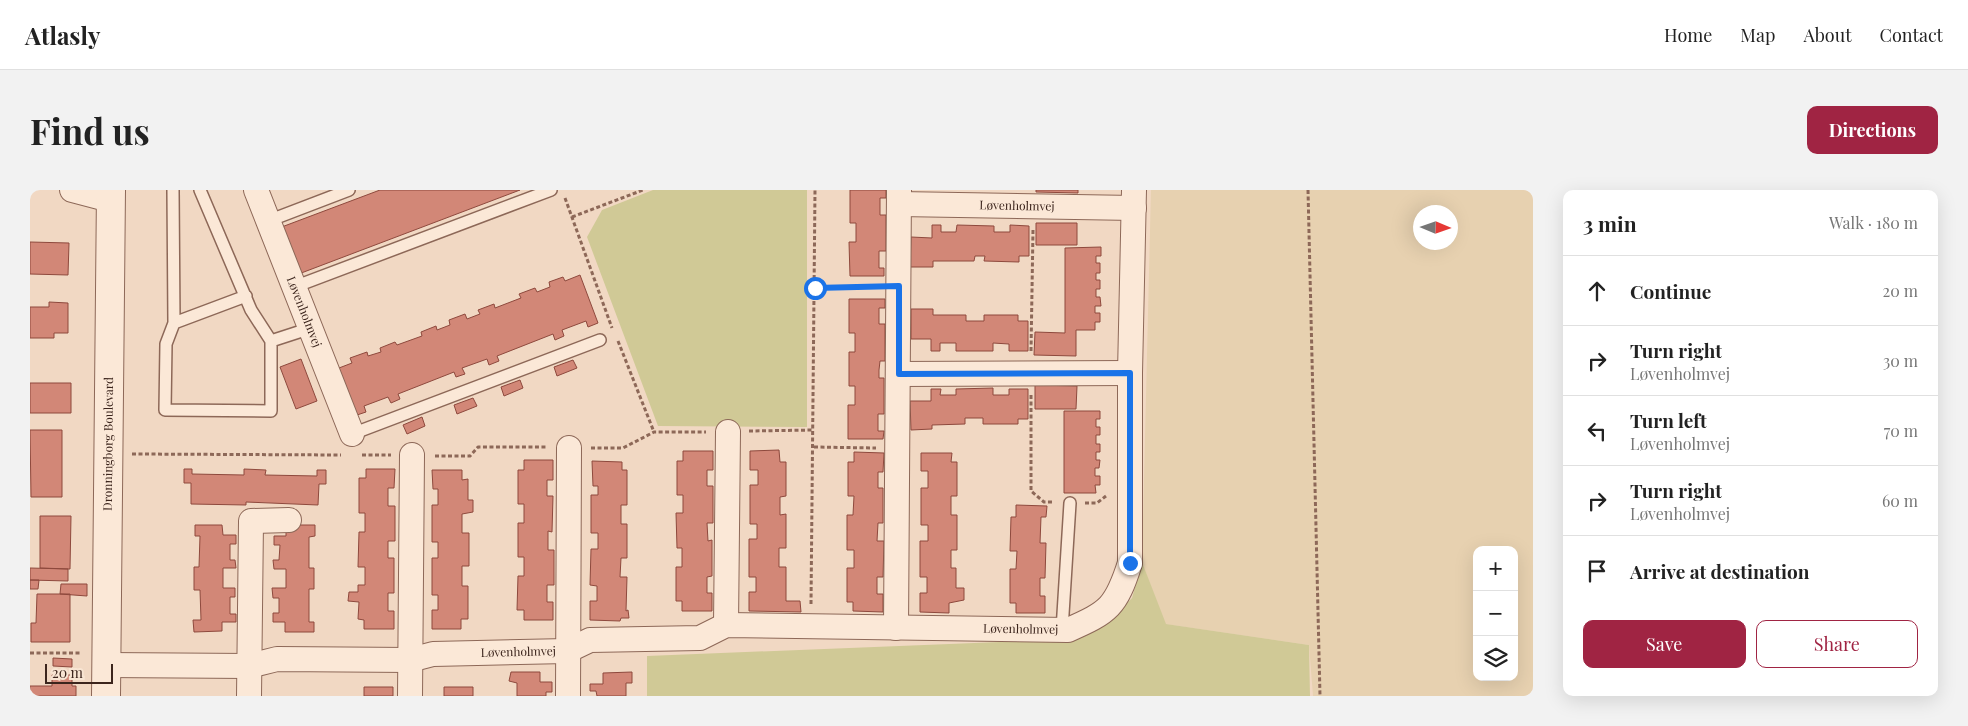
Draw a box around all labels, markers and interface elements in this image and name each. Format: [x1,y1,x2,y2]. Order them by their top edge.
text: Atlasly [25,19,100,51]
text: Home [1664,23,1712,47]
text: Map [1740,23,1775,47]
text: About [1803,23,1852,47]
text: Contact [1880,23,1943,47]
button: Directions [1807,106,1938,154]
text: Find us [30,107,150,154]
street label: Løvenholmvej [979,196,1055,214]
north arrow [1413,205,1458,250]
text: 3 min [1583,209,1637,237]
text: Walk · 180 m [1829,212,1918,233]
street label: Løvenholmvej [284,274,326,349]
route start [804,277,827,300]
icon: ahead [1583,277,1611,305]
text: Continue [1630,278,1711,304]
text: 20 m [1883,280,1918,301]
text: Turn right [1630,337,1722,363]
icon: right [1583,347,1611,375]
text: 30 m [1883,350,1918,371]
text: Løvenholmvej [1630,363,1730,384]
street label: Dronningborg Boulevard [99,377,116,511]
text: Turn left [1630,407,1707,433]
icon: left [1583,417,1611,445]
text: 70 m [1884,420,1918,441]
text: Løvenholmvej [1630,433,1730,454]
text: Turn right [1630,477,1722,503]
icon: right [1583,487,1611,515]
text: 60 m [1882,490,1918,511]
text: Løvenholmvej [1630,503,1730,524]
map controls [1473,546,1518,681]
button: + [1473,546,1518,591]
route end [1119,552,1142,575]
icon: arrive [1583,557,1611,585]
text: Arrive at destination [1630,558,1810,584]
button: − [1473,591,1518,636]
street label: Løvenholmvej [983,620,1058,637]
button: Save [1583,620,1746,668]
button: Share [1756,620,1918,668]
button: layers [1473,636,1518,681]
street label: Løvenholmvej [481,642,556,660]
scale bar [45,661,112,684]
text: 20 m [52,663,83,682]

